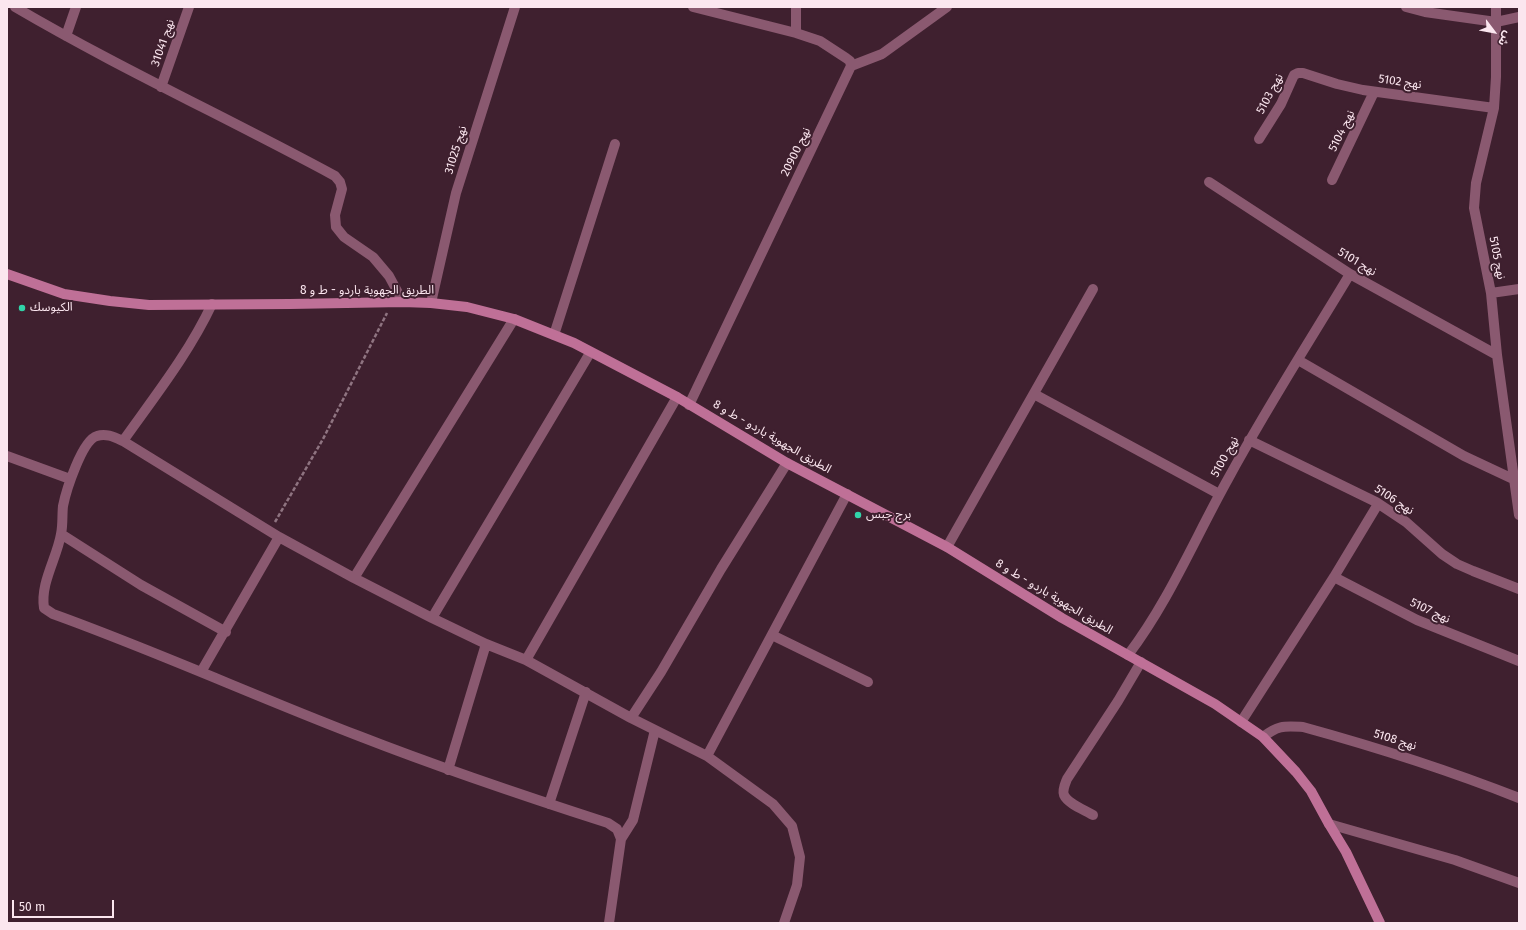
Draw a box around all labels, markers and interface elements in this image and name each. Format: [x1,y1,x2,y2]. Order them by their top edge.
north arrow [1474,12,1514,52]
street label: نهج 31041 [148,18,178,68]
text: ش [1495,29,1514,48]
street label: نهج 5103 [1253,71,1287,117]
street label: نهج 5102 [1378,72,1422,92]
street label: نهج 5104 [1326,108,1358,154]
street label: نهج 31025 [442,124,470,176]
street label: نهج 20900 [778,125,814,179]
street label: نهج 5105 [1486,235,1508,281]
street label: نهج 5101 [1335,245,1379,279]
street label: الطريق الجهوية باردو - ط و 8 [300,284,434,298]
place label: الكيوسك [30,301,73,315]
marker: الكيوسك [17,303,27,313]
street label: الطريق الجهوية باردو - ط و 8 [710,397,834,477]
street label: نهج 5100 [1208,434,1242,480]
street label: نهج 5106 [1372,482,1416,518]
place label: برج جبس [866,508,911,522]
marker: برج جبس [853,510,863,520]
street label: الطريق الجهوية باردو - ط و 8 [993,556,1115,638]
street label: نهج 5107 [1408,595,1452,627]
street label: نهج 5108 [1372,727,1418,753]
scale bar [14,892,116,918]
text: 50 m [19,900,45,914]

